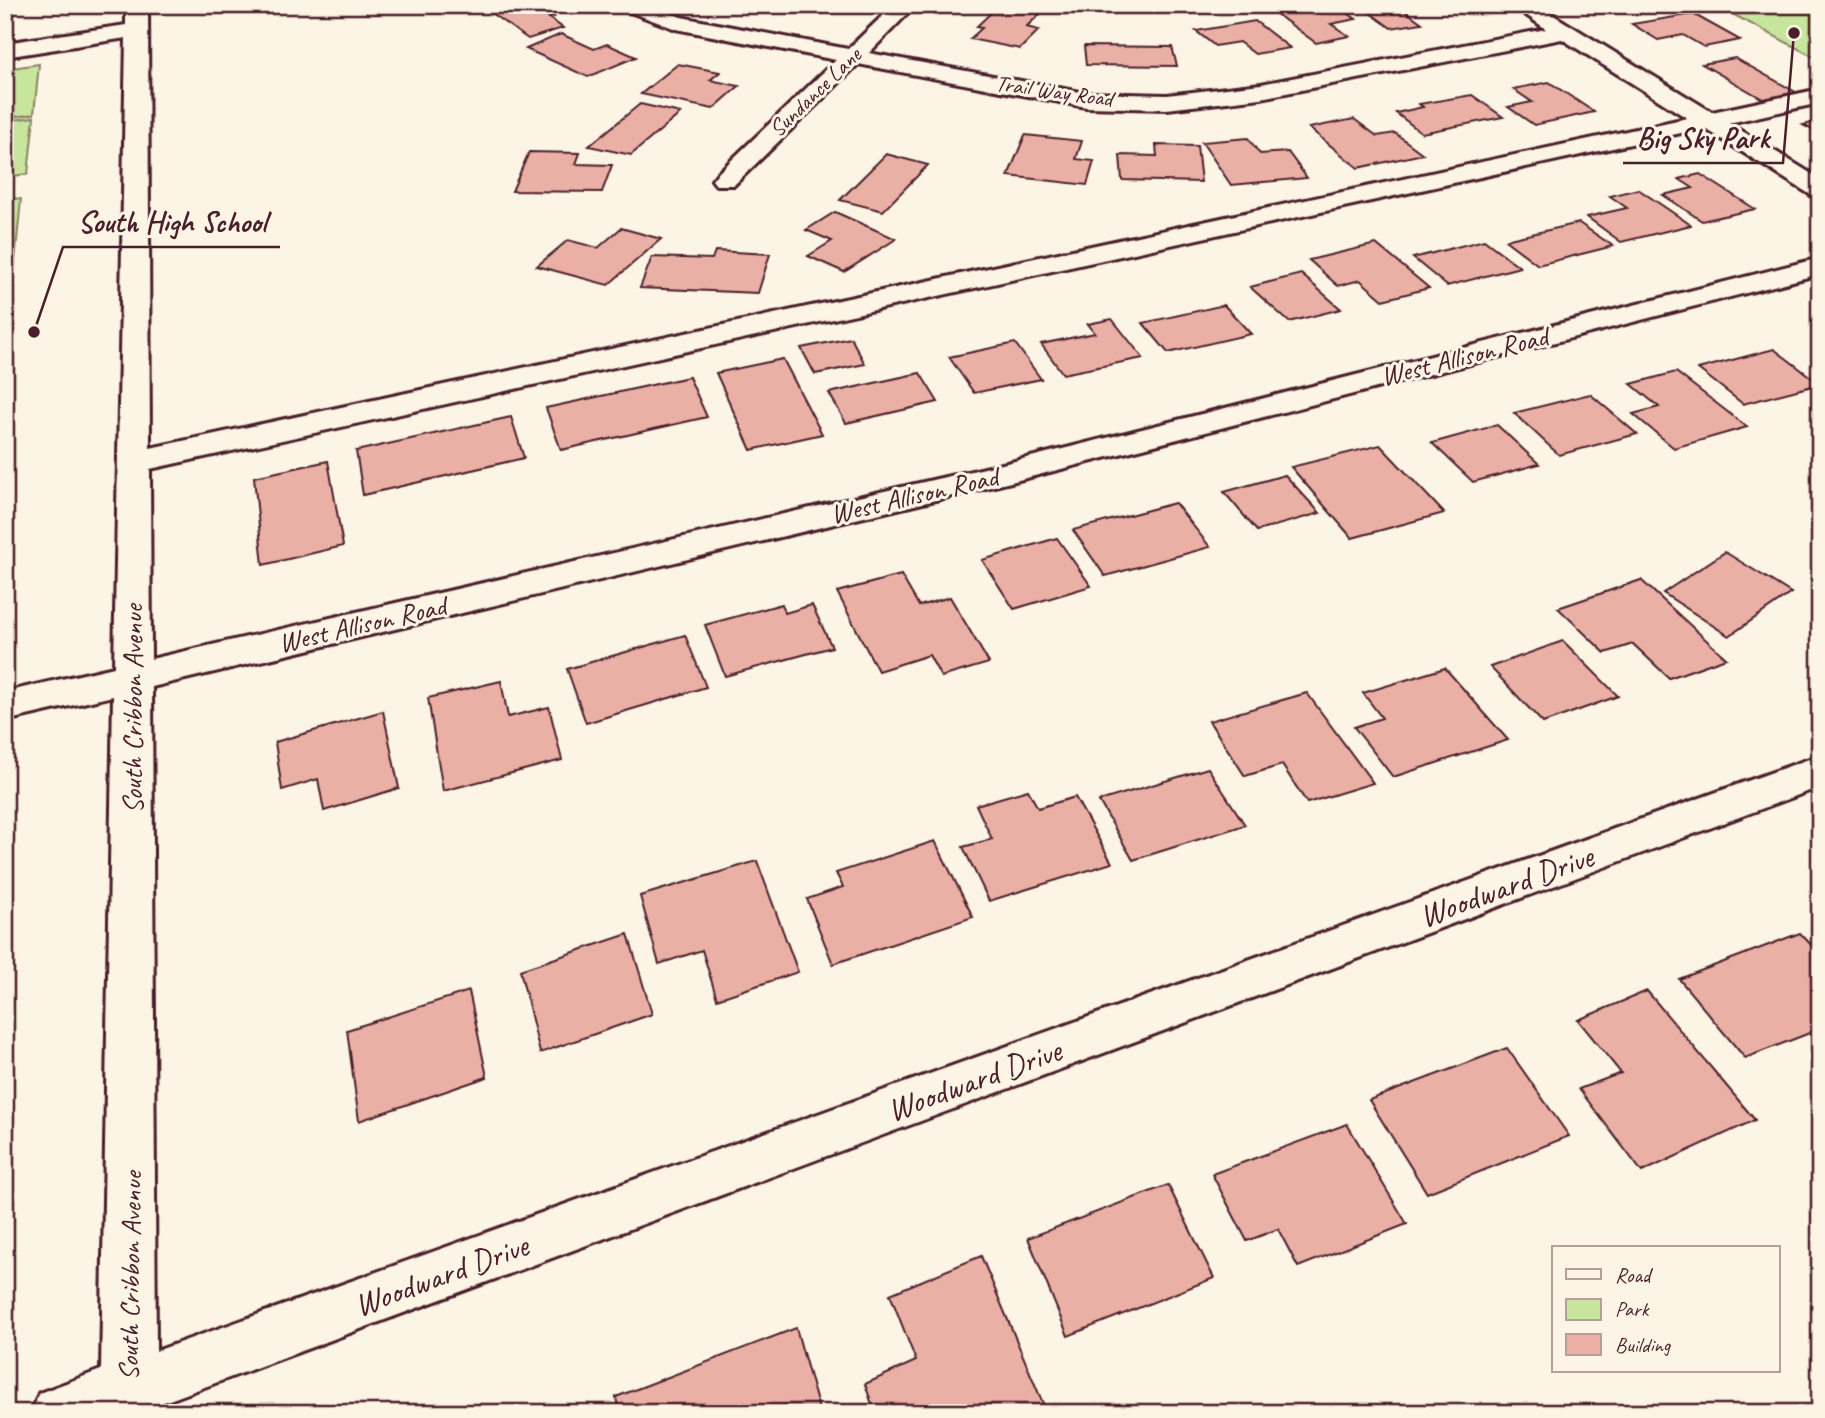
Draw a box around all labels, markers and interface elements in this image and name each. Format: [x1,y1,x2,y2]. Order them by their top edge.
street label: Sundance Lane [763,40,868,143]
street label: Trail Way Road [994,68,1118,114]
callout: Big Sky Park [1623,112,1783,163]
text: Big Sky Park [1637,119,1772,157]
callout: South High School [63,196,280,247]
text: South High School [78,203,272,241]
street label: West Allison Road [1377,317,1555,394]
street label: West Allison Road [827,458,1005,531]
street label: West Allison Road [275,587,453,660]
street label: South Cribbon Avenue [115,603,150,814]
street label: Woodward Drive [1413,834,1601,937]
street label: Woodward Drive [881,1028,1069,1131]
street label: South Cribbon Avenue [111,1169,149,1381]
street label: Woodward Drive [348,1223,536,1326]
legend [1552,1246,1780,1372]
text: Road [1615,1262,1654,1288]
text: Park [1615,1296,1650,1322]
text: Building [1615,1332,1672,1358]

